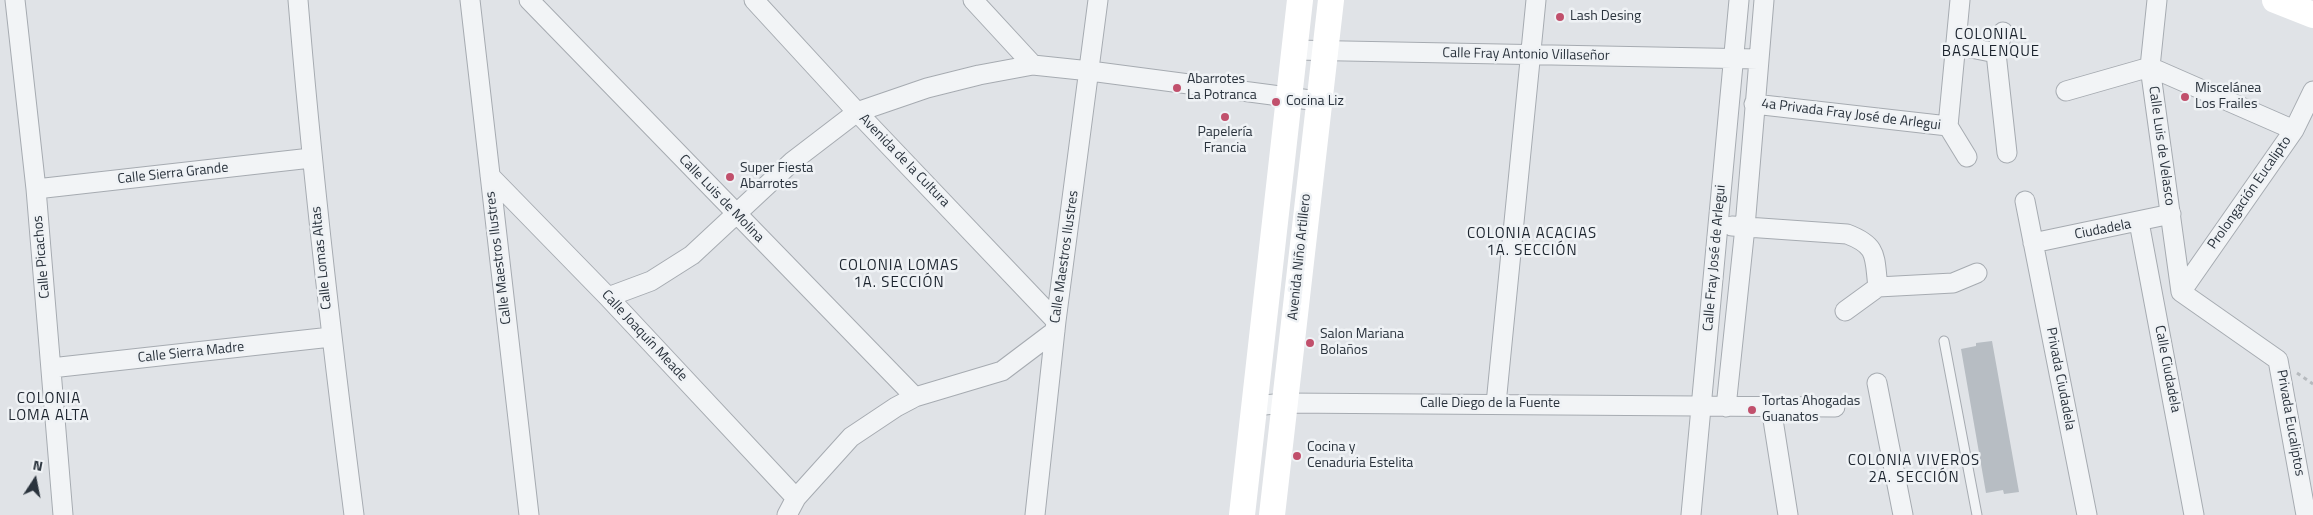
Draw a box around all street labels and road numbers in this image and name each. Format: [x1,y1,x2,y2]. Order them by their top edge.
street label: Calle Fray Antonio Villaseñor [1442,45,1610,65]
street label: Calle Luis de Velasco [2144,85,2178,207]
street label: 4a Privada Fray José de Arlegui [1760,96,1942,134]
street label: Avenida de la Cultura [855,111,953,211]
street label: Prolongación Eucalipto [2205,133,2295,253]
street label: Calle Luis de Molina [675,152,767,246]
street label: Calle Sierra Grande [117,160,229,188]
street label: Calle Fray José de Arlegui [1700,184,1730,332]
street label: Calle Maestros Ilustres [1047,189,1083,325]
street label: Calle Maestros Ilustres [482,190,516,326]
street label: Avenida Niño Artillero [1285,193,1315,321]
street label: Calle Lomas Altas [308,206,336,310]
street label: Calle Picachos [30,215,54,299]
street label: Ciudadela [2073,216,2133,244]
street label: Calle Joaquín Meade [598,287,690,385]
street label: Calle Ciudadela [2150,324,2184,414]
street label: Privada Ciudadela [2042,326,2078,432]
street label: Calle Sierra Madre [137,339,245,367]
street label: Privada Eucaliptos [2272,368,2308,478]
street label: Calle Diego de la Fuente [1420,396,1560,412]

